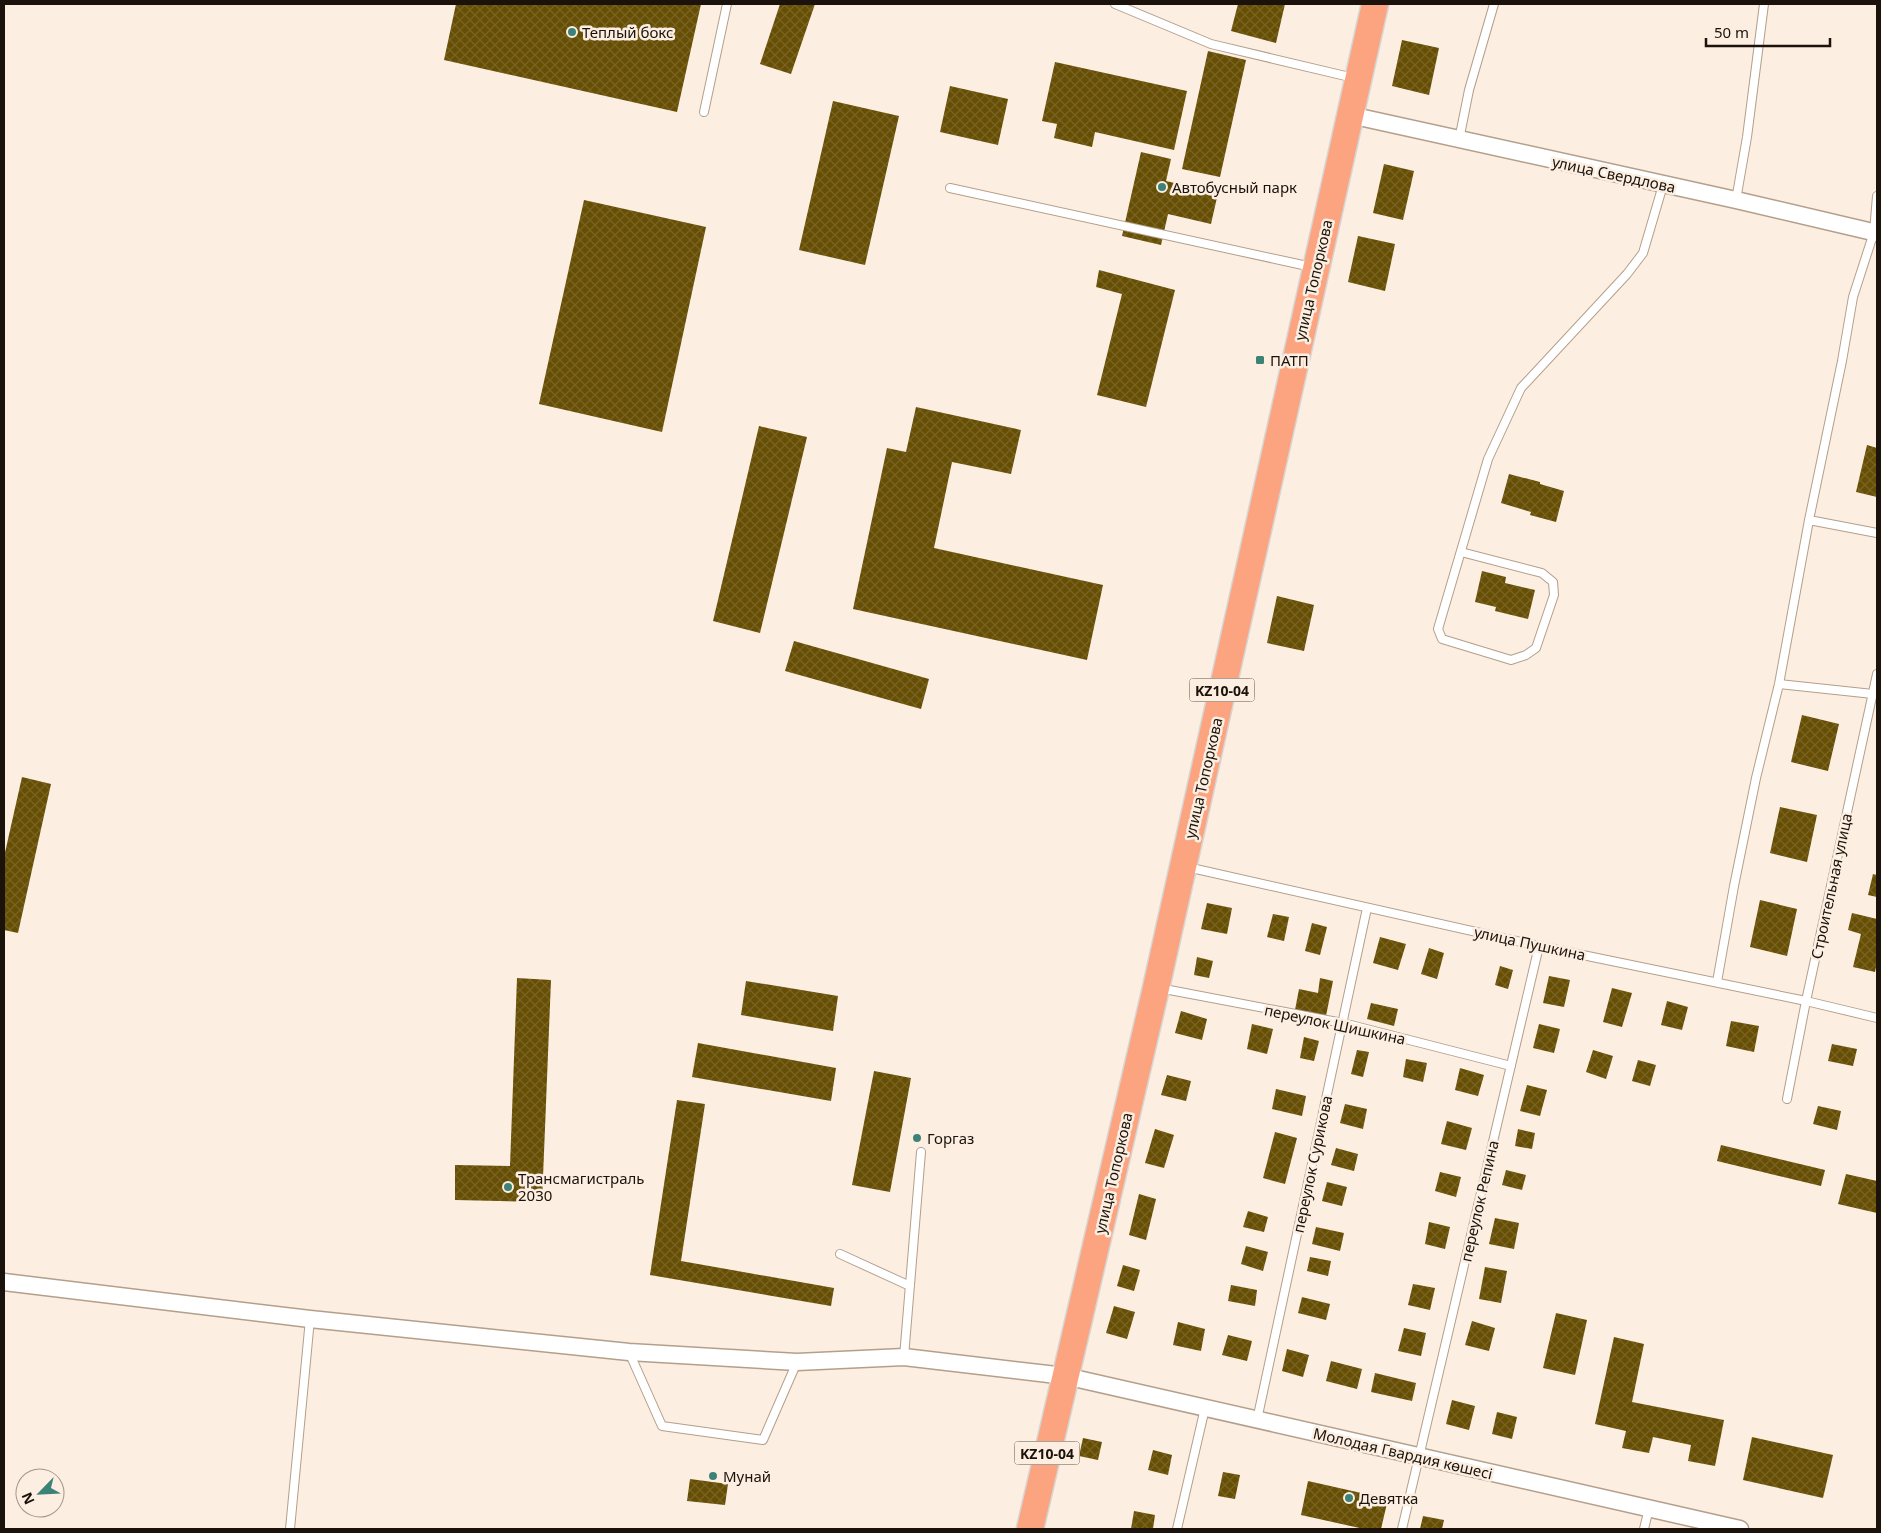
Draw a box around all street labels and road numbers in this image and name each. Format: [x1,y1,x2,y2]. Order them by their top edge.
street label: улица Свердлова [1550,151,1678,197]
street label: улица Топоркова [1289,218,1337,342]
road number: KZ10-04 [1190,678,1254,702]
street label: улица Топоркова [1179,716,1227,840]
street label: Строительная улица [1806,811,1856,961]
street label: улица Пушкина [1473,921,1587,965]
street label: переулок Шишкина [1263,999,1407,1049]
street label: переулок Сурикова [1288,1094,1336,1234]
street label: улица Топоркова [1089,1111,1137,1235]
street label: переулок Репина [1455,1138,1503,1264]
street label: Молодая Гвардия көшесі [1311,1423,1495,1483]
road number: KZ10-04 [1014,1442,1080,1465]

